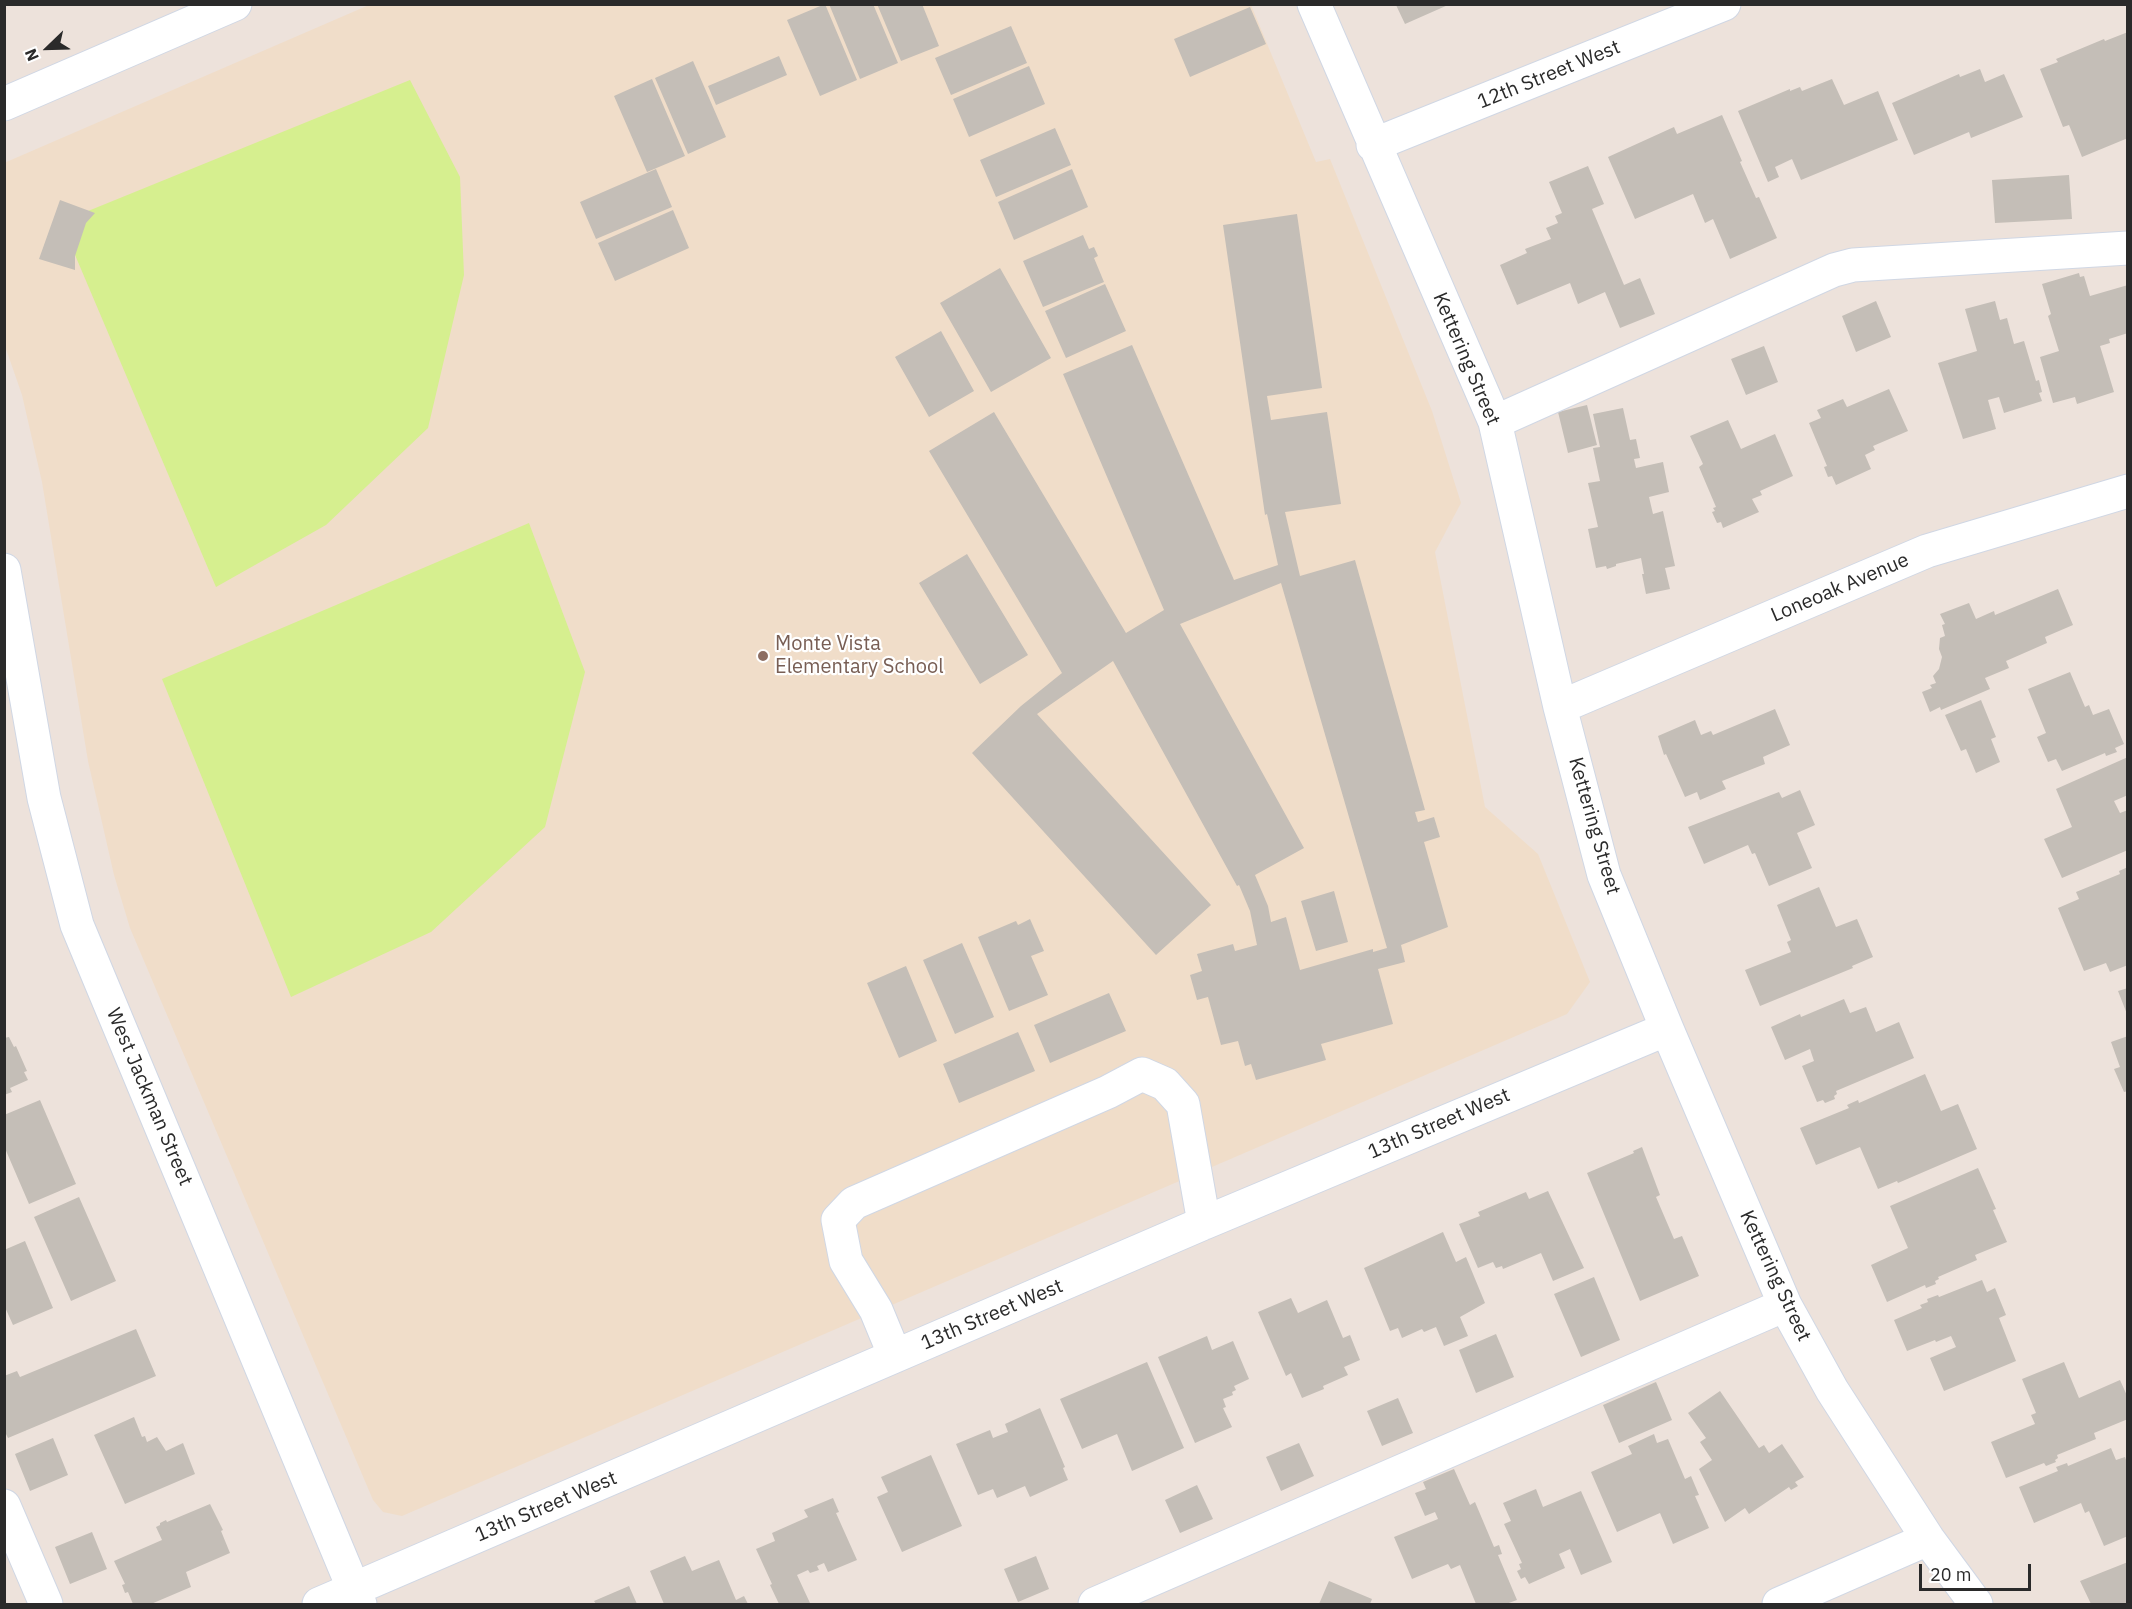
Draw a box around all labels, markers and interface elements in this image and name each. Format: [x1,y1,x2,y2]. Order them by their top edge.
north arrow [18,18,78,78]
street label: 12th Street West [1474,35,1624,115]
text: N [20,46,43,64]
street label: Kettering Street [1427,289,1505,429]
street label: Loneoak Avenue [1768,548,1912,628]
place label: Monte Vista Elementary School [775,632,944,679]
marker: Monte Vista Elementary School [756,649,770,663]
street label: Kettering Street [1563,755,1625,897]
street label: West Jackman Street [101,1005,197,1189]
street label: 13th Street West [1364,1083,1514,1165]
street label: Kettering Street [1734,1207,1816,1345]
street label: 13th Street West [917,1274,1067,1356]
street label: 13th Street West [471,1466,621,1548]
scale bar [1922,1552,2034,1590]
text: 20 m [1930,1563,1972,1586]

